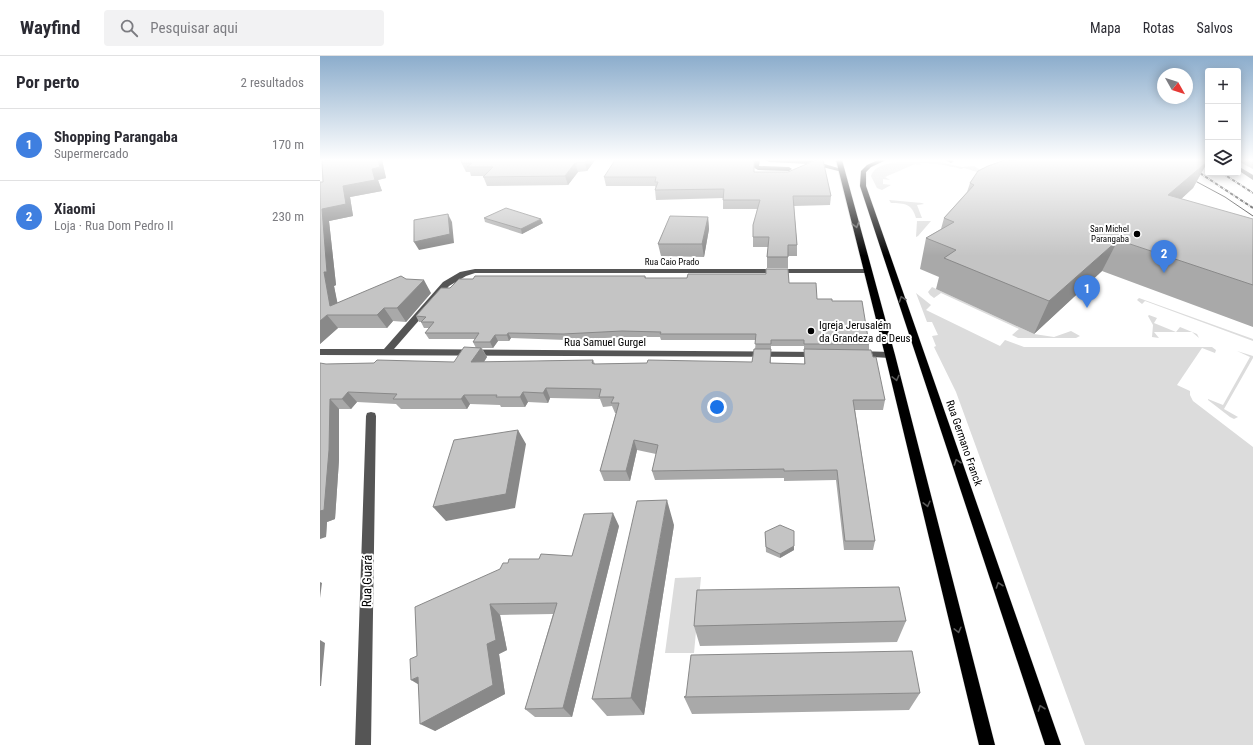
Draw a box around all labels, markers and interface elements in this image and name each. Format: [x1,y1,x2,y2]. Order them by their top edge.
search box [104,10,384,46]
text: Wayfind [20,16,80,39]
icon: search [118,17,140,39]
text: Pesquisar aqui [150,19,238,37]
text: Mapa [1090,20,1121,36]
text: Rotas [1143,20,1175,36]
text: Salvos [1197,20,1233,36]
north arrow [1157,68,1193,104]
map controls [1205,68,1241,176]
button: + [1205,68,1241,104]
text: Por perto [16,72,80,92]
text: 2 resultados [240,75,304,90]
button: − [1205,104,1241,140]
text: Shopping Parangaba [54,128,178,146]
text: 1 [26,137,32,152]
text: 170 m [272,137,304,152]
button: layers [1205,140,1241,176]
text: Supermercado [54,146,128,161]
text: Xiaomi [54,200,96,218]
text: 2 [26,209,32,224]
text: 230 m [272,209,304,224]
text: Loja · Rua Dom Pedro II [54,218,174,233]
one-way arrow [851,221,860,228]
place label: San Michel Parangaba [1090,224,1129,244]
marker: San Michel Parangaba [1132,229,1142,239]
pin: 2 [1151,240,1177,273]
street label: Rua Caio Prado [645,257,700,267]
pin: 1 [1074,275,1100,308]
one-way arrow [898,296,907,303]
place label: Igreja Jerusalém da Grandeza de Deus [819,319,911,345]
marker: Igreja Jerusalém da Grandeza de Deus [806,326,816,336]
street label: Rua Samuel Gurgel [564,336,646,349]
one-way arrow [891,374,900,381]
your location [707,397,727,417]
street label: Rua Germano Franck [943,398,985,488]
one-way arrow [953,458,962,465]
one-way arrow [923,501,931,507]
street label: Rua Guará [359,555,375,607]
one-way arrow [995,582,1004,589]
one-way arrow [954,627,962,633]
one-way arrow [1037,705,1045,712]

